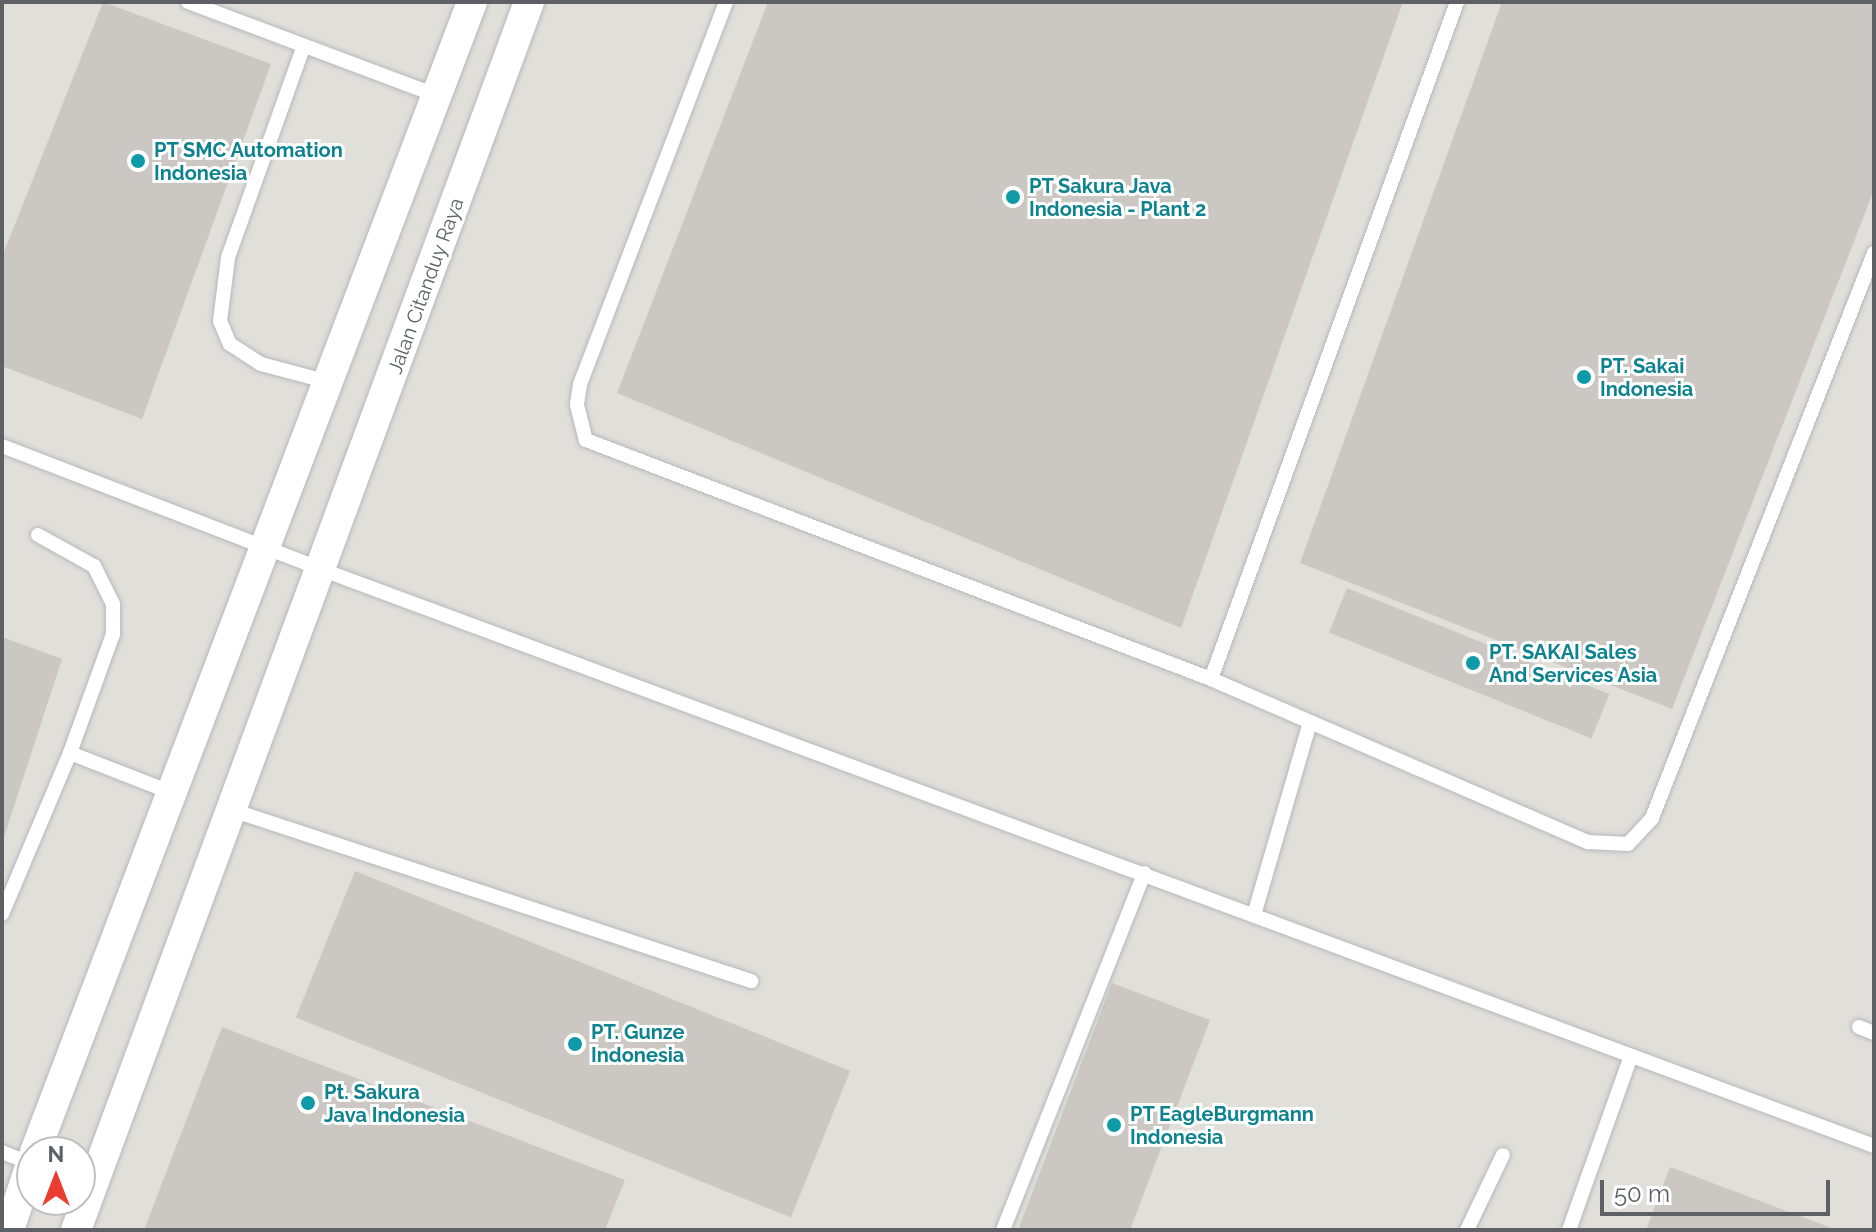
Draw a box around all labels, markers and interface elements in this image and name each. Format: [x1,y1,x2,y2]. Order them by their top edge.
place label: PT SMC Automation Indonesia [154,138,344,185]
marker: PT SMC Automation Indonesia [129,152,147,170]
place label: PT Sakura Java Indonesia - Plant 2 [1029,174,1206,221]
marker: PT Sakura Java Indonesia - Plant 2 [1004,188,1022,206]
street label: Jalan Citanduy Raya [383,195,469,377]
place label: PT. Sakai Indonesia [1600,354,1693,401]
marker: PT. Sakai Indonesia [1575,368,1593,386]
place label: PT. SAKAI Sales And Services Asia [1489,640,1658,687]
marker: PT. SAKAI Sales And Services Asia [1464,654,1482,672]
place label: PT. Gunze Indonesia [591,1020,685,1067]
marker: PT. Gunze Indonesia [566,1035,584,1053]
place label: Pt. Sakura Java Indonesia [324,1080,465,1127]
marker: Pt. Sakura Java Indonesia [299,1094,317,1112]
place label: PT EagleBurgmann Indonesia [1130,1102,1315,1149]
marker: PT EagleBurgmann Indonesia [1105,1116,1123,1134]
north arrow [16,1136,96,1216]
text: N [48,1141,64,1167]
scale bar [1604,1164,1834,1214]
text: 50 m [1614,1179,1670,1208]

